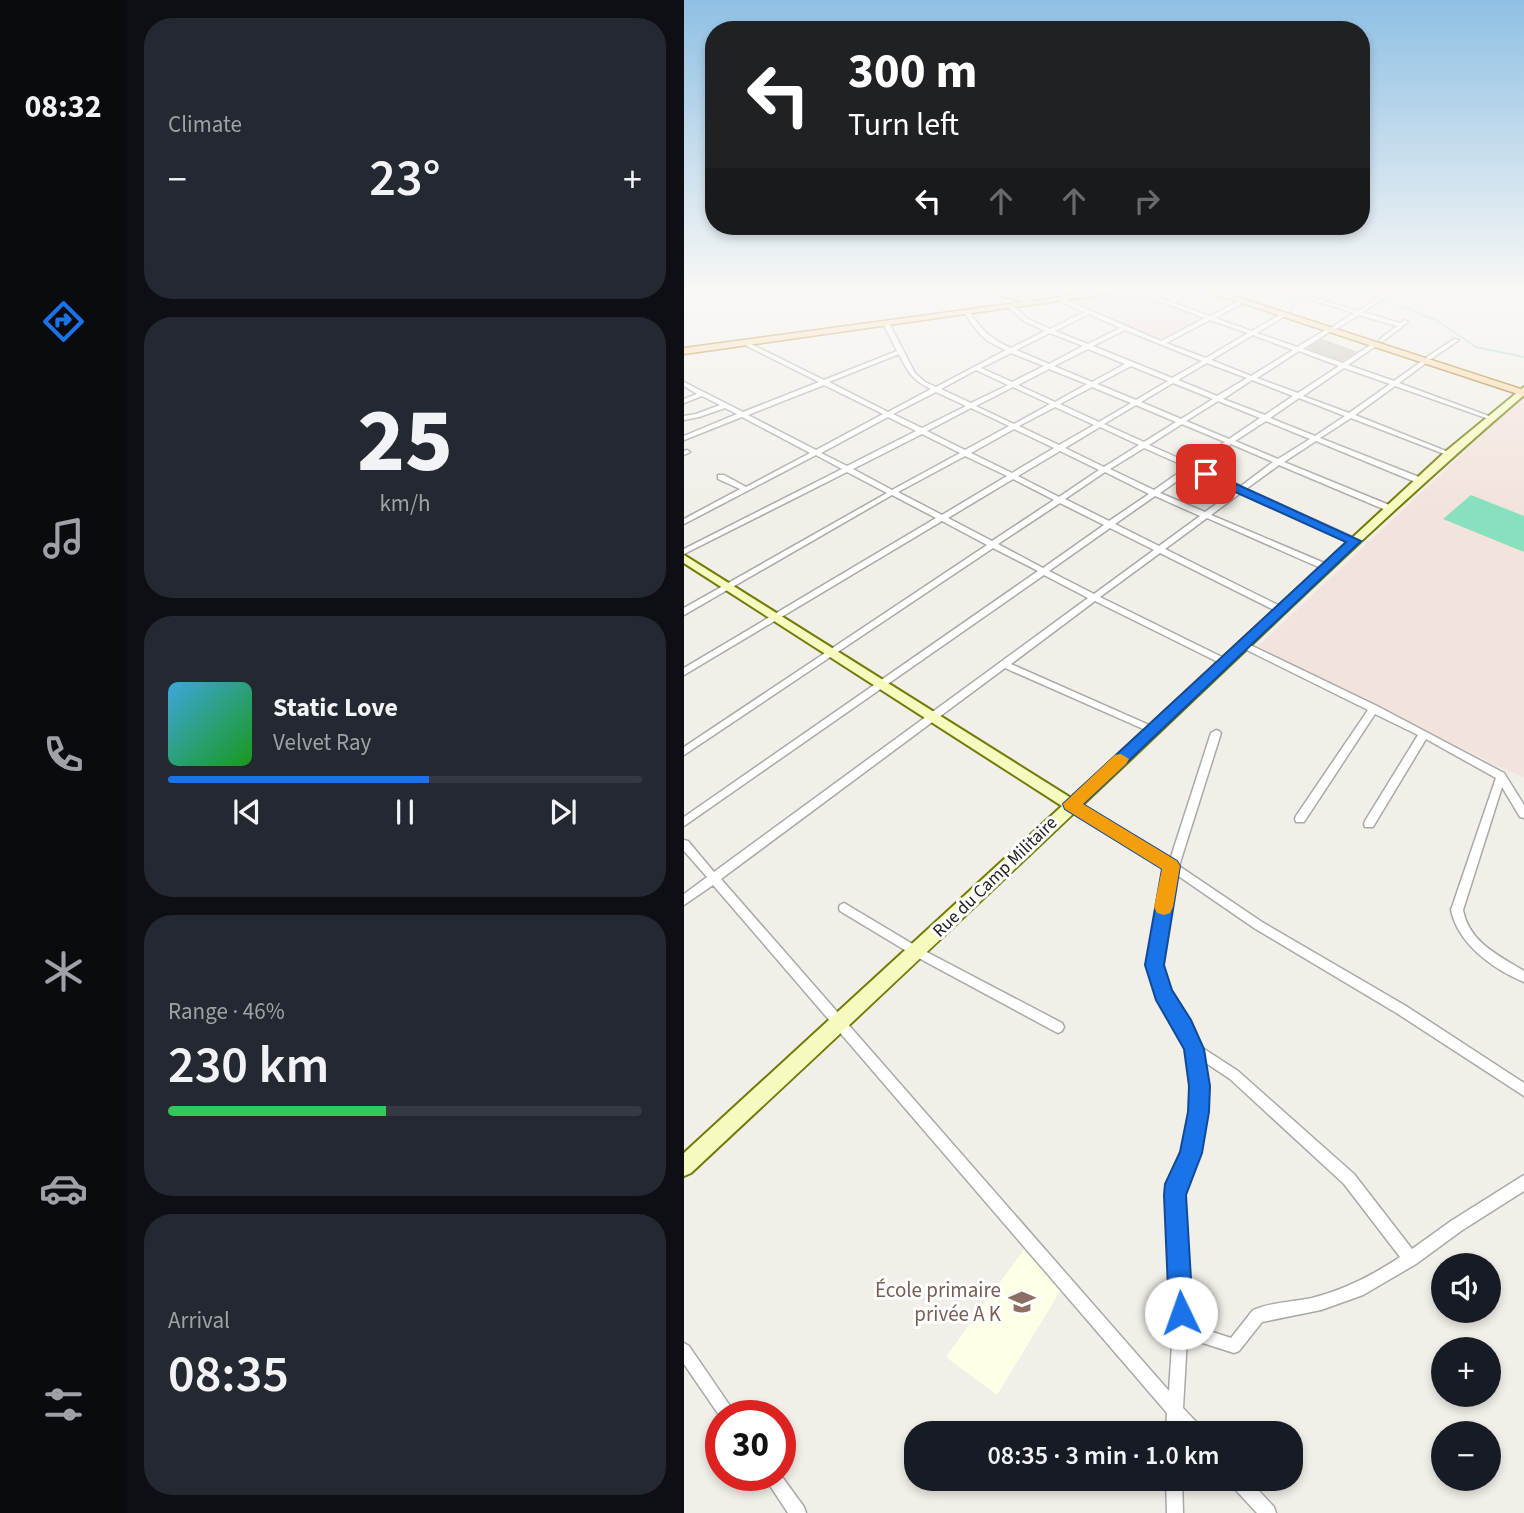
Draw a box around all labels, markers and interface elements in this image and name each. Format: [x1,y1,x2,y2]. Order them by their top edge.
text: 300 m [848,37,977,107]
icon: left [733,49,824,140]
text: 08:32 [24,84,102,130]
text: Turn left [848,102,959,148]
text: Climate [168,108,242,141]
text: 23° [369,142,441,216]
text: − [168,153,187,207]
text: + [623,153,642,207]
icon: left [909,182,947,220]
icon: ahead [982,182,1020,220]
icon: ahead [1055,182,1093,220]
icon: right [1128,182,1166,220]
icon: directions [39,297,88,346]
text: 25 [357,377,453,506]
pin [1176,444,1236,504]
icon: arrive [1187,455,1225,493]
text: km/h [379,487,431,520]
icon: music [39,514,88,563]
text: Static Love [273,689,398,726]
text: Velvet Ray [273,726,371,759]
icon: phone [39,730,88,779]
icon: previous [228,793,266,831]
icon: pause [386,793,424,831]
icon: next [544,793,582,831]
street label: Rue du Camp Militaire [927,811,1063,943]
icon: climate [39,947,88,996]
text: Range · 46% [168,995,285,1028]
text: 230 km [168,1029,329,1103]
icon: car [39,1164,88,1213]
map controls [1431,1253,1501,1491]
button: sound [1431,1253,1501,1323]
place label: École primaire privée A K [875,1275,1002,1329]
position arrow [1144,1276,1218,1350]
school or university icon: École primaire privée A K [1007,1287,1037,1317]
text: Arrival [168,1304,230,1337]
button: + [1431,1337,1501,1407]
text: 08:35 [168,1338,289,1412]
icon: filters [39,1380,88,1429]
speed limit sign: 30 [705,1400,796,1491]
button: − [1431,1421,1501,1491]
text: 08:35 · 3 min · 1.0 km [988,1437,1219,1474]

